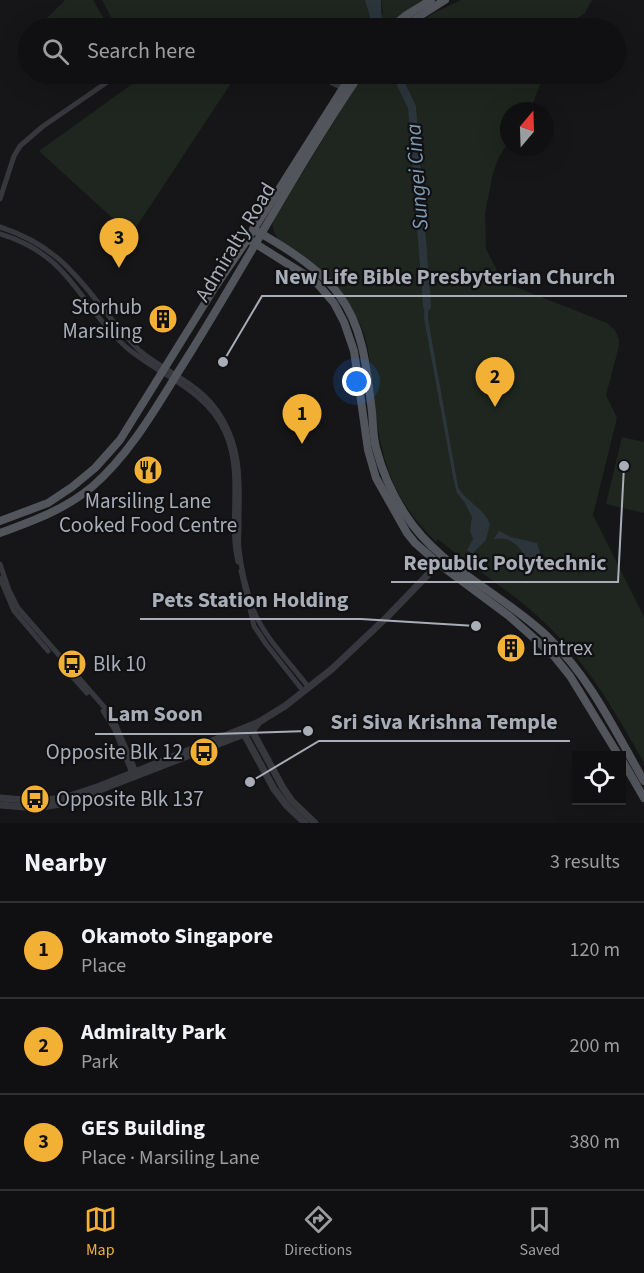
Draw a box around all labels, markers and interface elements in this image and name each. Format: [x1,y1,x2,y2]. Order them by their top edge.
search box [18,18,626,84]
icon: search [39,35,72,68]
text: Search here [87,35,195,67]
north arrow [500,102,554,156]
water label: Sungei Cina [397,122,437,231]
street label: Admiralty Road [187,177,283,307]
pin: 3 [100,218,138,268]
callout: New Life Bible Presbyterian Church [262,256,627,296]
text: New Life Bible Presbyterian Church [275,261,615,293]
place label: Storhub Marsiling [62,292,142,346]
building icon: Storhub Marsiling [147,303,179,335]
pin: 2 [476,358,514,407]
your location [342,367,371,396]
pin: 1 [282,394,322,444]
restaurant icon: Marsiling Lane Cooked Food Centre [132,454,164,486]
place label: Marsiling Lane Cooked Food Centre [59,486,237,540]
callout: Republic Polytechnic [391,542,618,582]
text: Republic Polytechnic [403,547,607,579]
callout: Pets Station Holding [140,579,361,619]
text: Pets Station Holding [152,584,349,616]
building icon: Lintrex [495,632,527,664]
place label: Lintrex [532,633,593,663]
bus stop icon: Blk 10 [56,648,88,680]
place label: Blk 10 [93,649,146,679]
callout: Lam Soon [95,694,215,734]
text: Lam Soon [107,698,203,730]
callout: Sri Siva Krishna Temple [319,701,570,741]
text: Sri Siva Krishna Temple [330,706,558,738]
bus stop icon: Opposite Blk 12 [188,736,220,768]
place label: Opposite Blk 12 [46,737,183,767]
map controls [572,751,626,805]
button: locate [572,751,626,805]
bus stop icon: Opposite Blk 137 [19,783,51,815]
place label: Opposite Blk 137 [56,784,204,814]
text: Nearby [24,844,107,881]
text: 3 results [550,848,620,876]
text: Okamoto Singapore [81,920,273,952]
text: 1 [38,936,49,964]
text: 120 m [570,936,620,964]
text: Place [81,952,126,980]
text: Admiralty Park [81,1016,226,1048]
text: 2 [38,1032,49,1060]
text: 200 m [570,1032,620,1060]
text: Park [81,1048,118,1076]
text: GES Building [81,1112,205,1144]
text: 3 [38,1128,49,1156]
text: 380 m [570,1128,620,1156]
text: Place · Marsiling Lane [81,1144,260,1172]
tab: Map [84,1203,117,1261]
tab: Directions [284,1203,352,1261]
tab: Saved [519,1203,560,1261]

